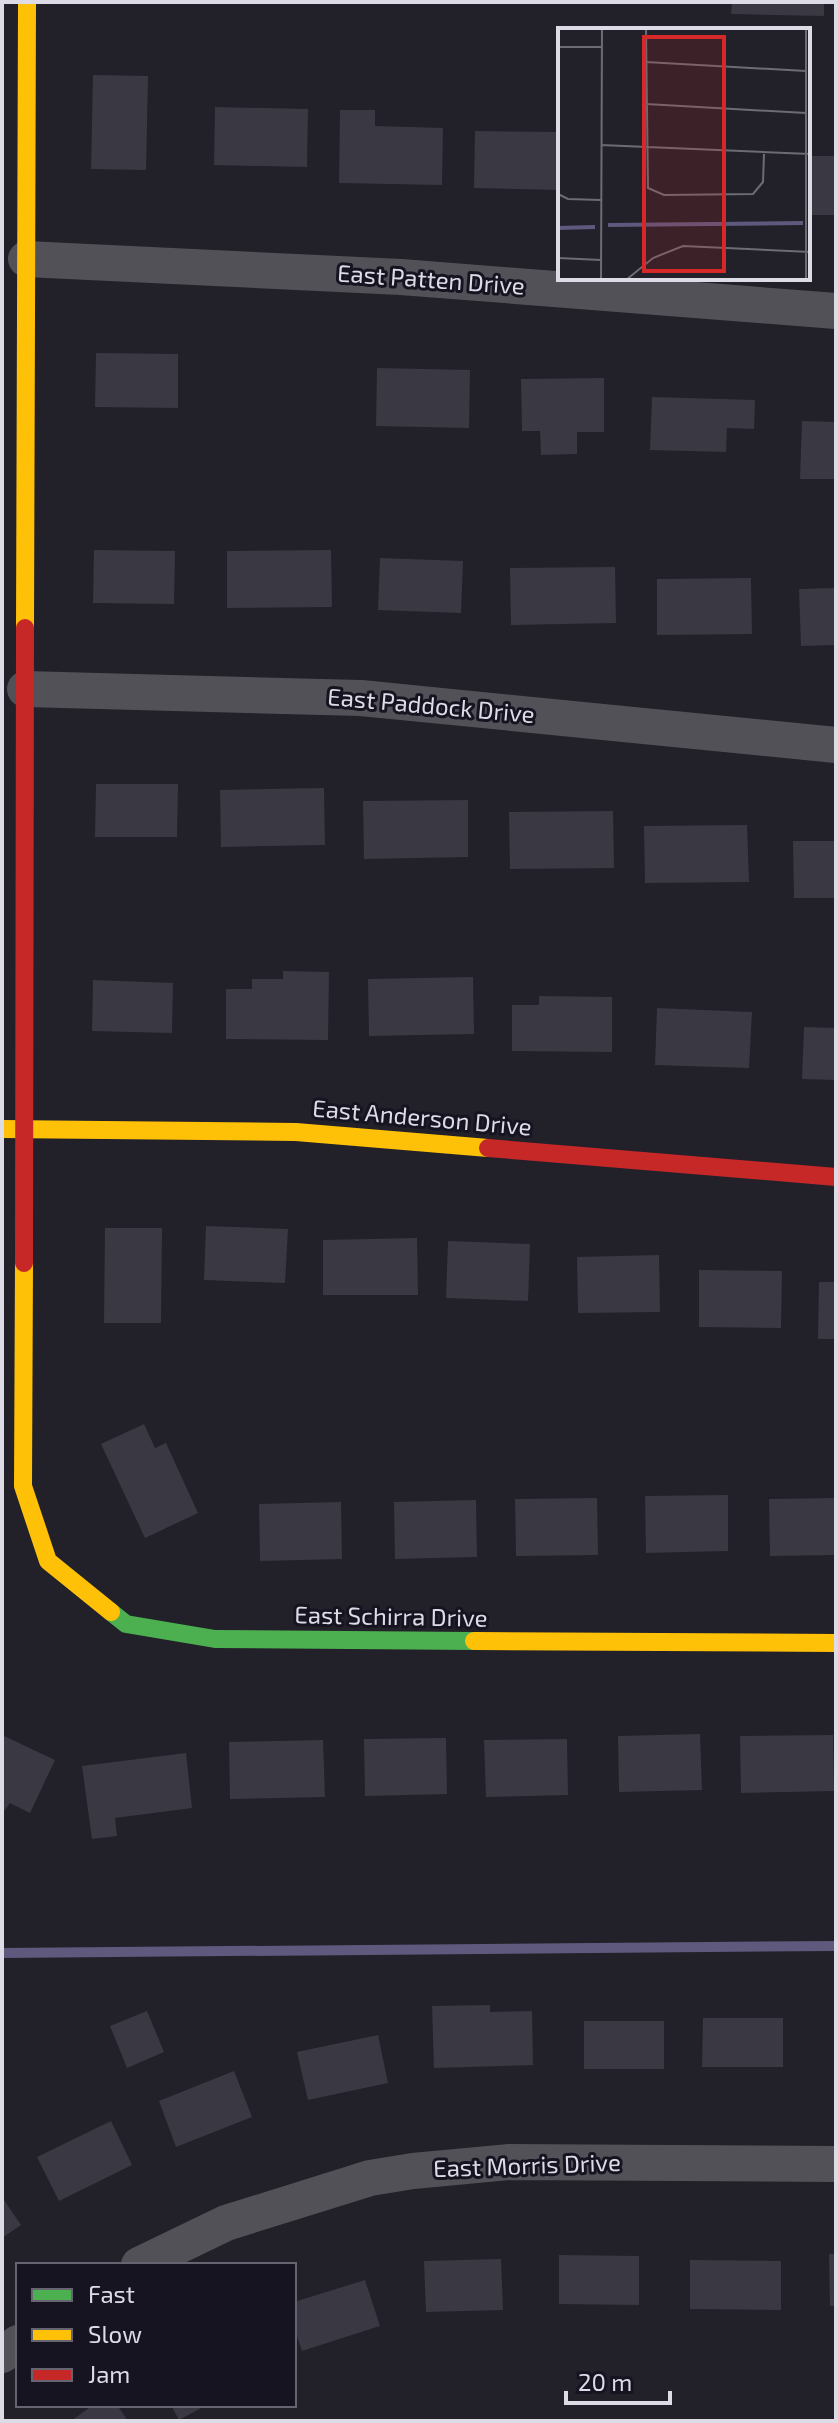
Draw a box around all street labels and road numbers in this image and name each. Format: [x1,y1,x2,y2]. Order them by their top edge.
street label: East Patten Drive [336,257,526,300]
street label: East Paddock Drive [326,681,536,728]
street label: East Anderson Drive [311,1092,533,1141]
street label: East Schirra Drive [294,1599,488,1632]
street label: East Morris Drive [433,2147,621,2182]

